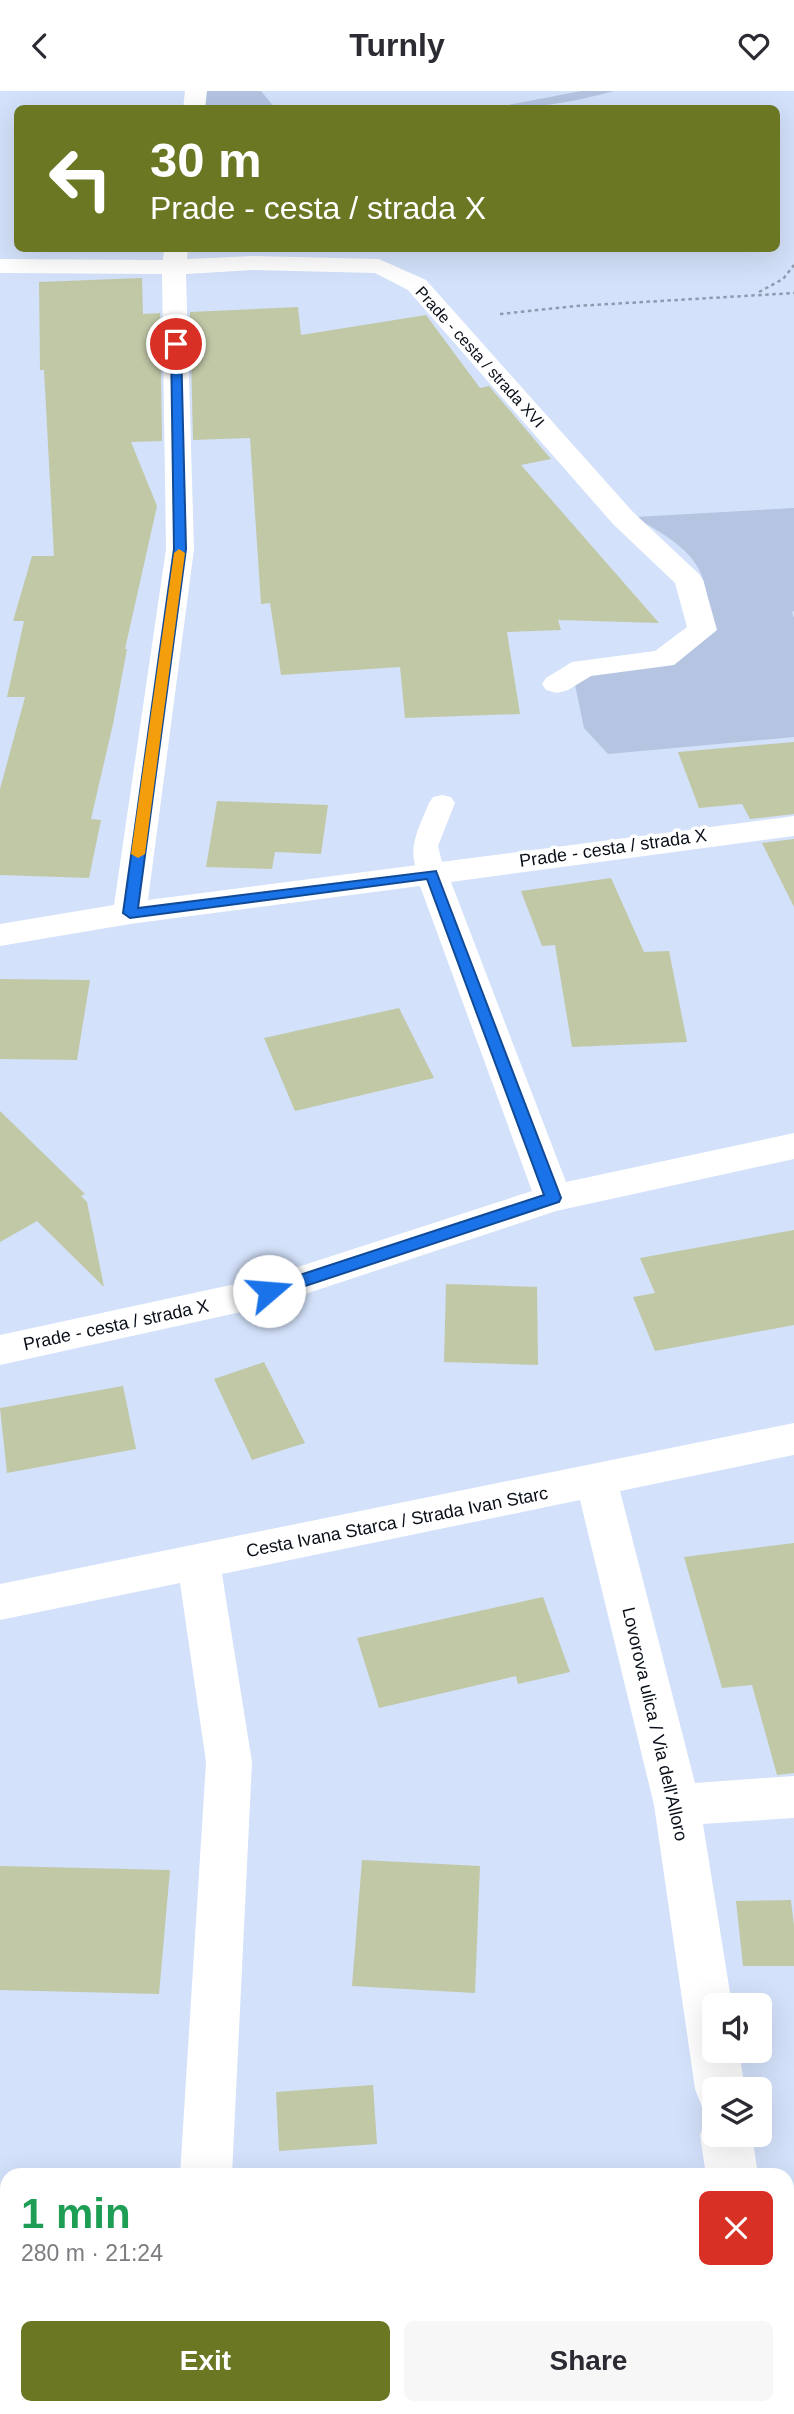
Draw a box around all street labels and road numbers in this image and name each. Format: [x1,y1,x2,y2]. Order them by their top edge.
street label: Prade - cesta / strada XVI [412,283,548,431]
street label: Prade - cesta / strada X [518,825,708,871]
street label: Prade - cesta / strada X [21,1296,211,1354]
street label: Cesta Ivana Starca / Strada Ivan Starc [244,1483,550,1561]
street label: Lovorova ulica / Via dell'Alloro [618,1605,692,1843]

